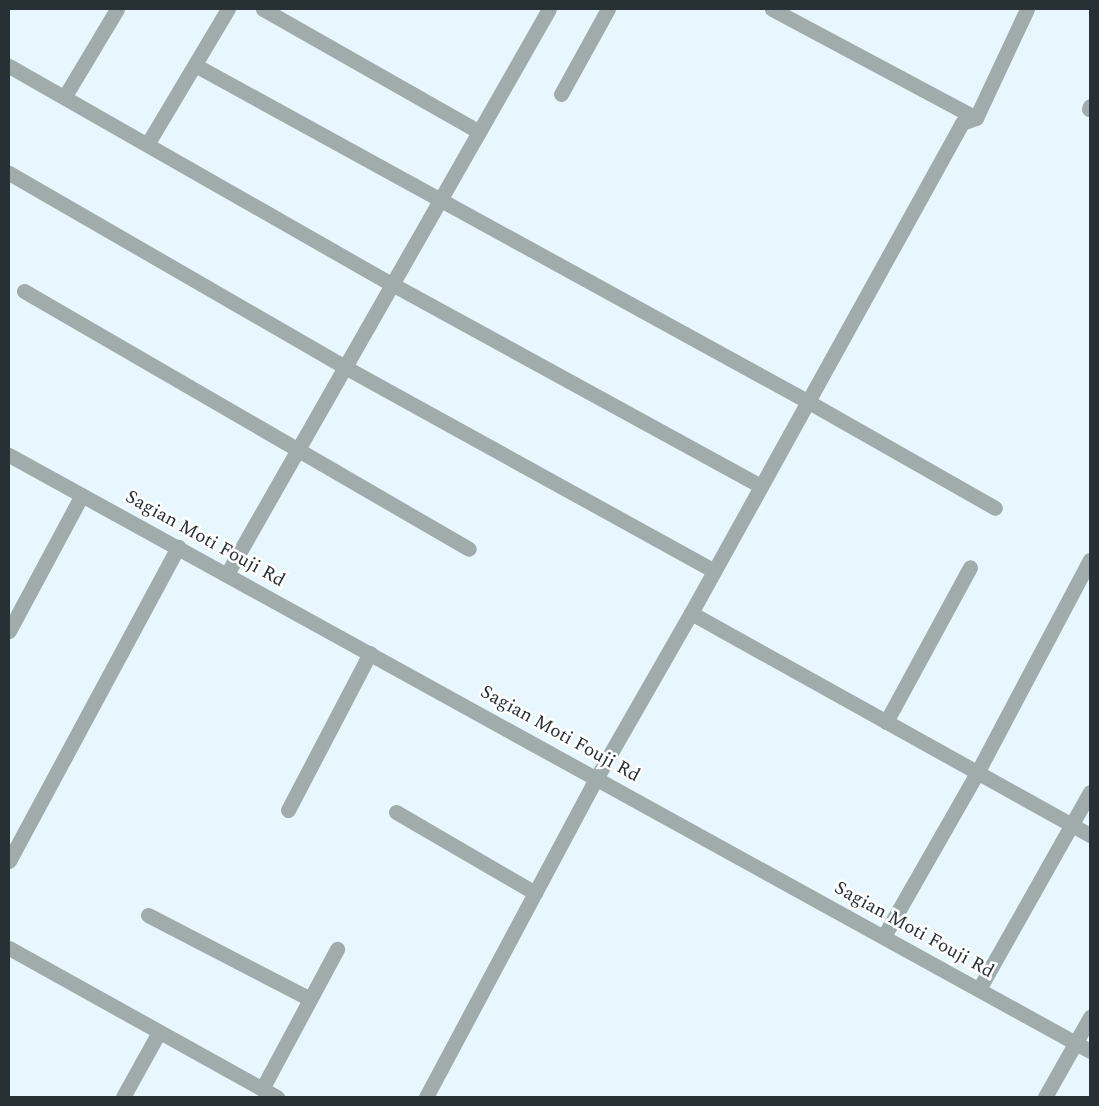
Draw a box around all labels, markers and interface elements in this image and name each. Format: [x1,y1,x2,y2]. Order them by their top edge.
street label: Sagian Moti Fouji Rd [121,486,289,592]
street label: Sagian Moti Fouji Rd [476,681,644,787]
street label: Sagian Moti Fouji Rd [830,877,998,983]

